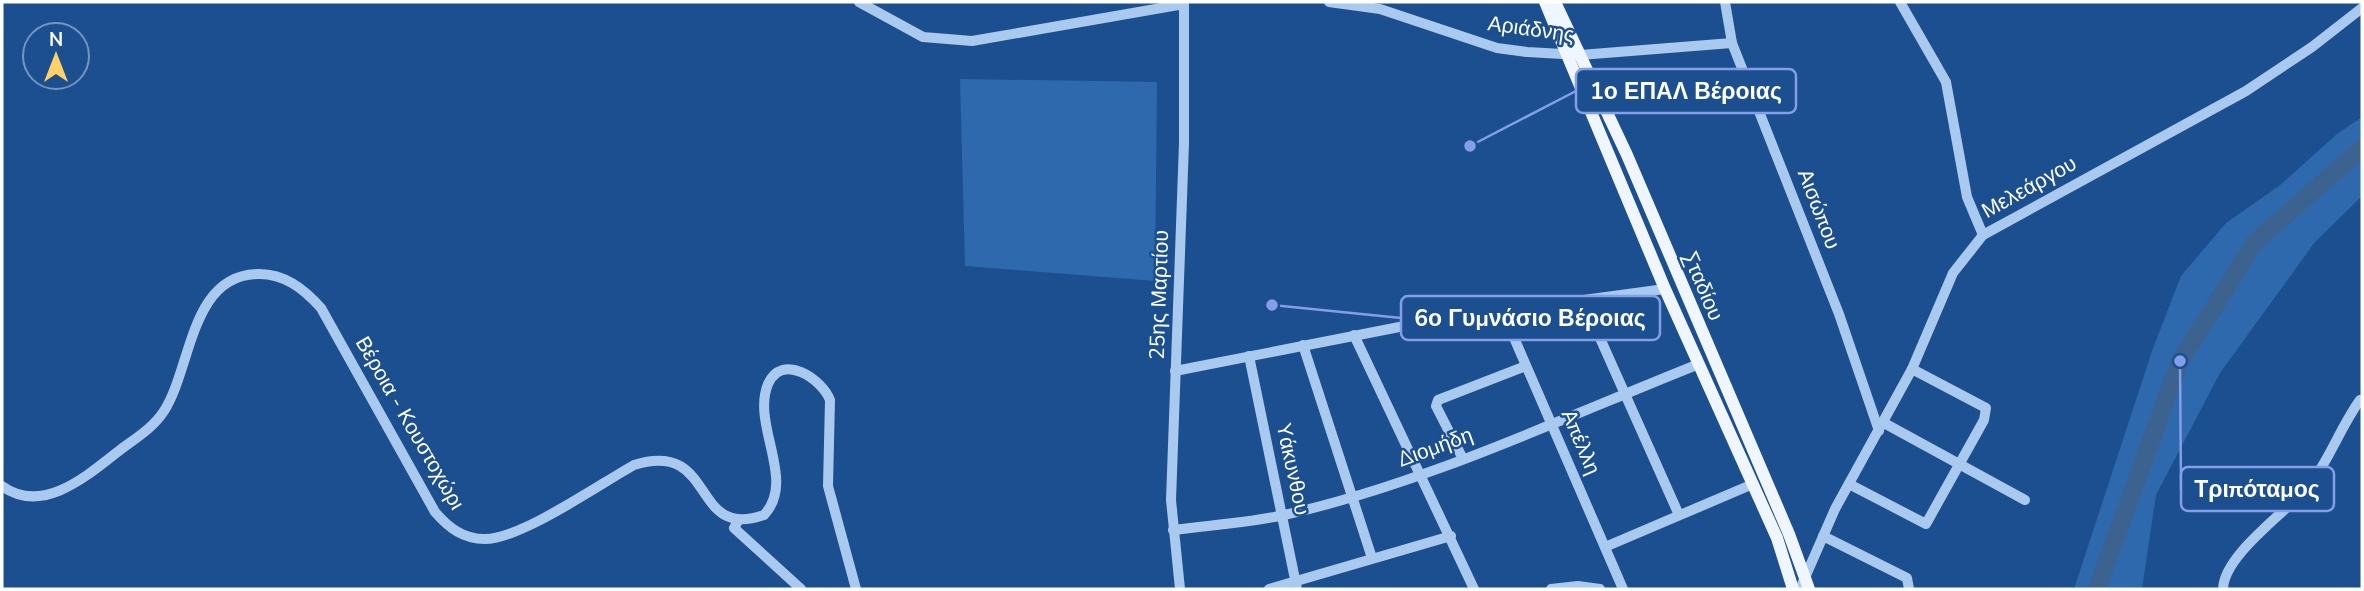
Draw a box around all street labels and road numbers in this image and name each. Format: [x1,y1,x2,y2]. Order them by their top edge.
street label: Αριάδνης [1486,9,1576,49]
street label: Μελεάργου [1977,149,2081,225]
street label: Αισώπου [1791,165,1847,253]
street label: 25ης Μαρτίου [1143,230,1175,360]
street label: Σταδίου [1676,247,1730,325]
street label: Βέροια - Κουστοχώρι [349,331,471,515]
street label: Απέλλη [1555,405,1607,479]
street label: Υάκυνθου [1270,420,1316,518]
street label: Διομήδη [1393,420,1477,474]

